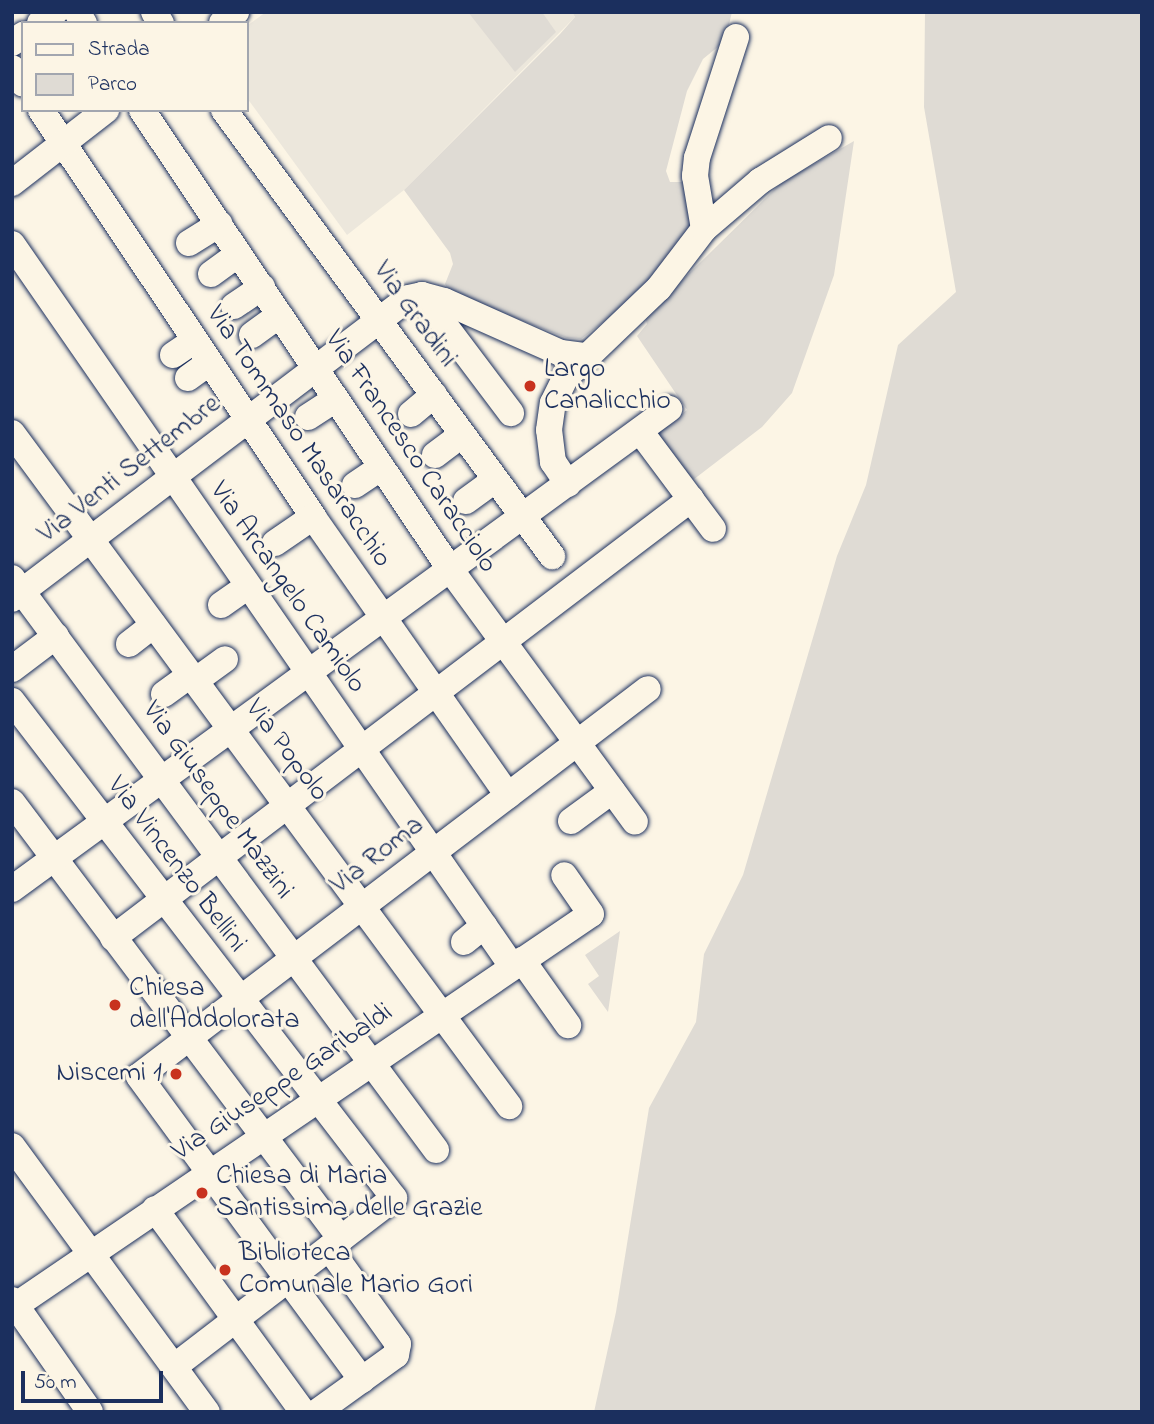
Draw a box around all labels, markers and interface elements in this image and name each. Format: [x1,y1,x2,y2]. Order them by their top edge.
legend [21,21,248,112]
text: Strada [88,35,150,65]
text: Parco [88,70,137,100]
street label: Via Gradini [364,255,464,375]
street label: Via Tommaso Masaracchio [198,300,398,574]
street label: Via Francesco Caracciolo [316,324,504,580]
place label: Largo Canalicchio [544,353,671,419]
marker: Largo Canalicchio [522,378,538,394]
street label: Via Venti Settembre [32,388,228,552]
street label: Via Arcangelo Camiolo [201,476,373,700]
street label: Via Popolo [237,693,335,809]
street label: Via Giuseppe Mazzini [134,695,300,907]
street label: Via Vincenzo Bellini [99,770,253,960]
street label: Via Roma [325,809,431,903]
place label: Chiesa dell'Addolorata [129,972,300,1038]
marker: Chiesa dell'Addolorata [107,997,123,1013]
street label: Via Giuseppe Garibaldi [166,997,400,1169]
place label: Niscemi 1 [56,1057,162,1091]
marker: Niscemi 1 [168,1066,184,1082]
place label: Chiesa di Maria Santissima delle Grazie [216,1160,483,1226]
marker: Chiesa di Maria Santissima delle Grazie [194,1185,210,1201]
place label: Biblioteca Comunale Mario Gori [239,1237,473,1303]
marker: Biblioteca Comunale Mario Gori [217,1262,233,1278]
scale bar [24,1358,166,1402]
text: 50 m [34,1368,77,1398]

